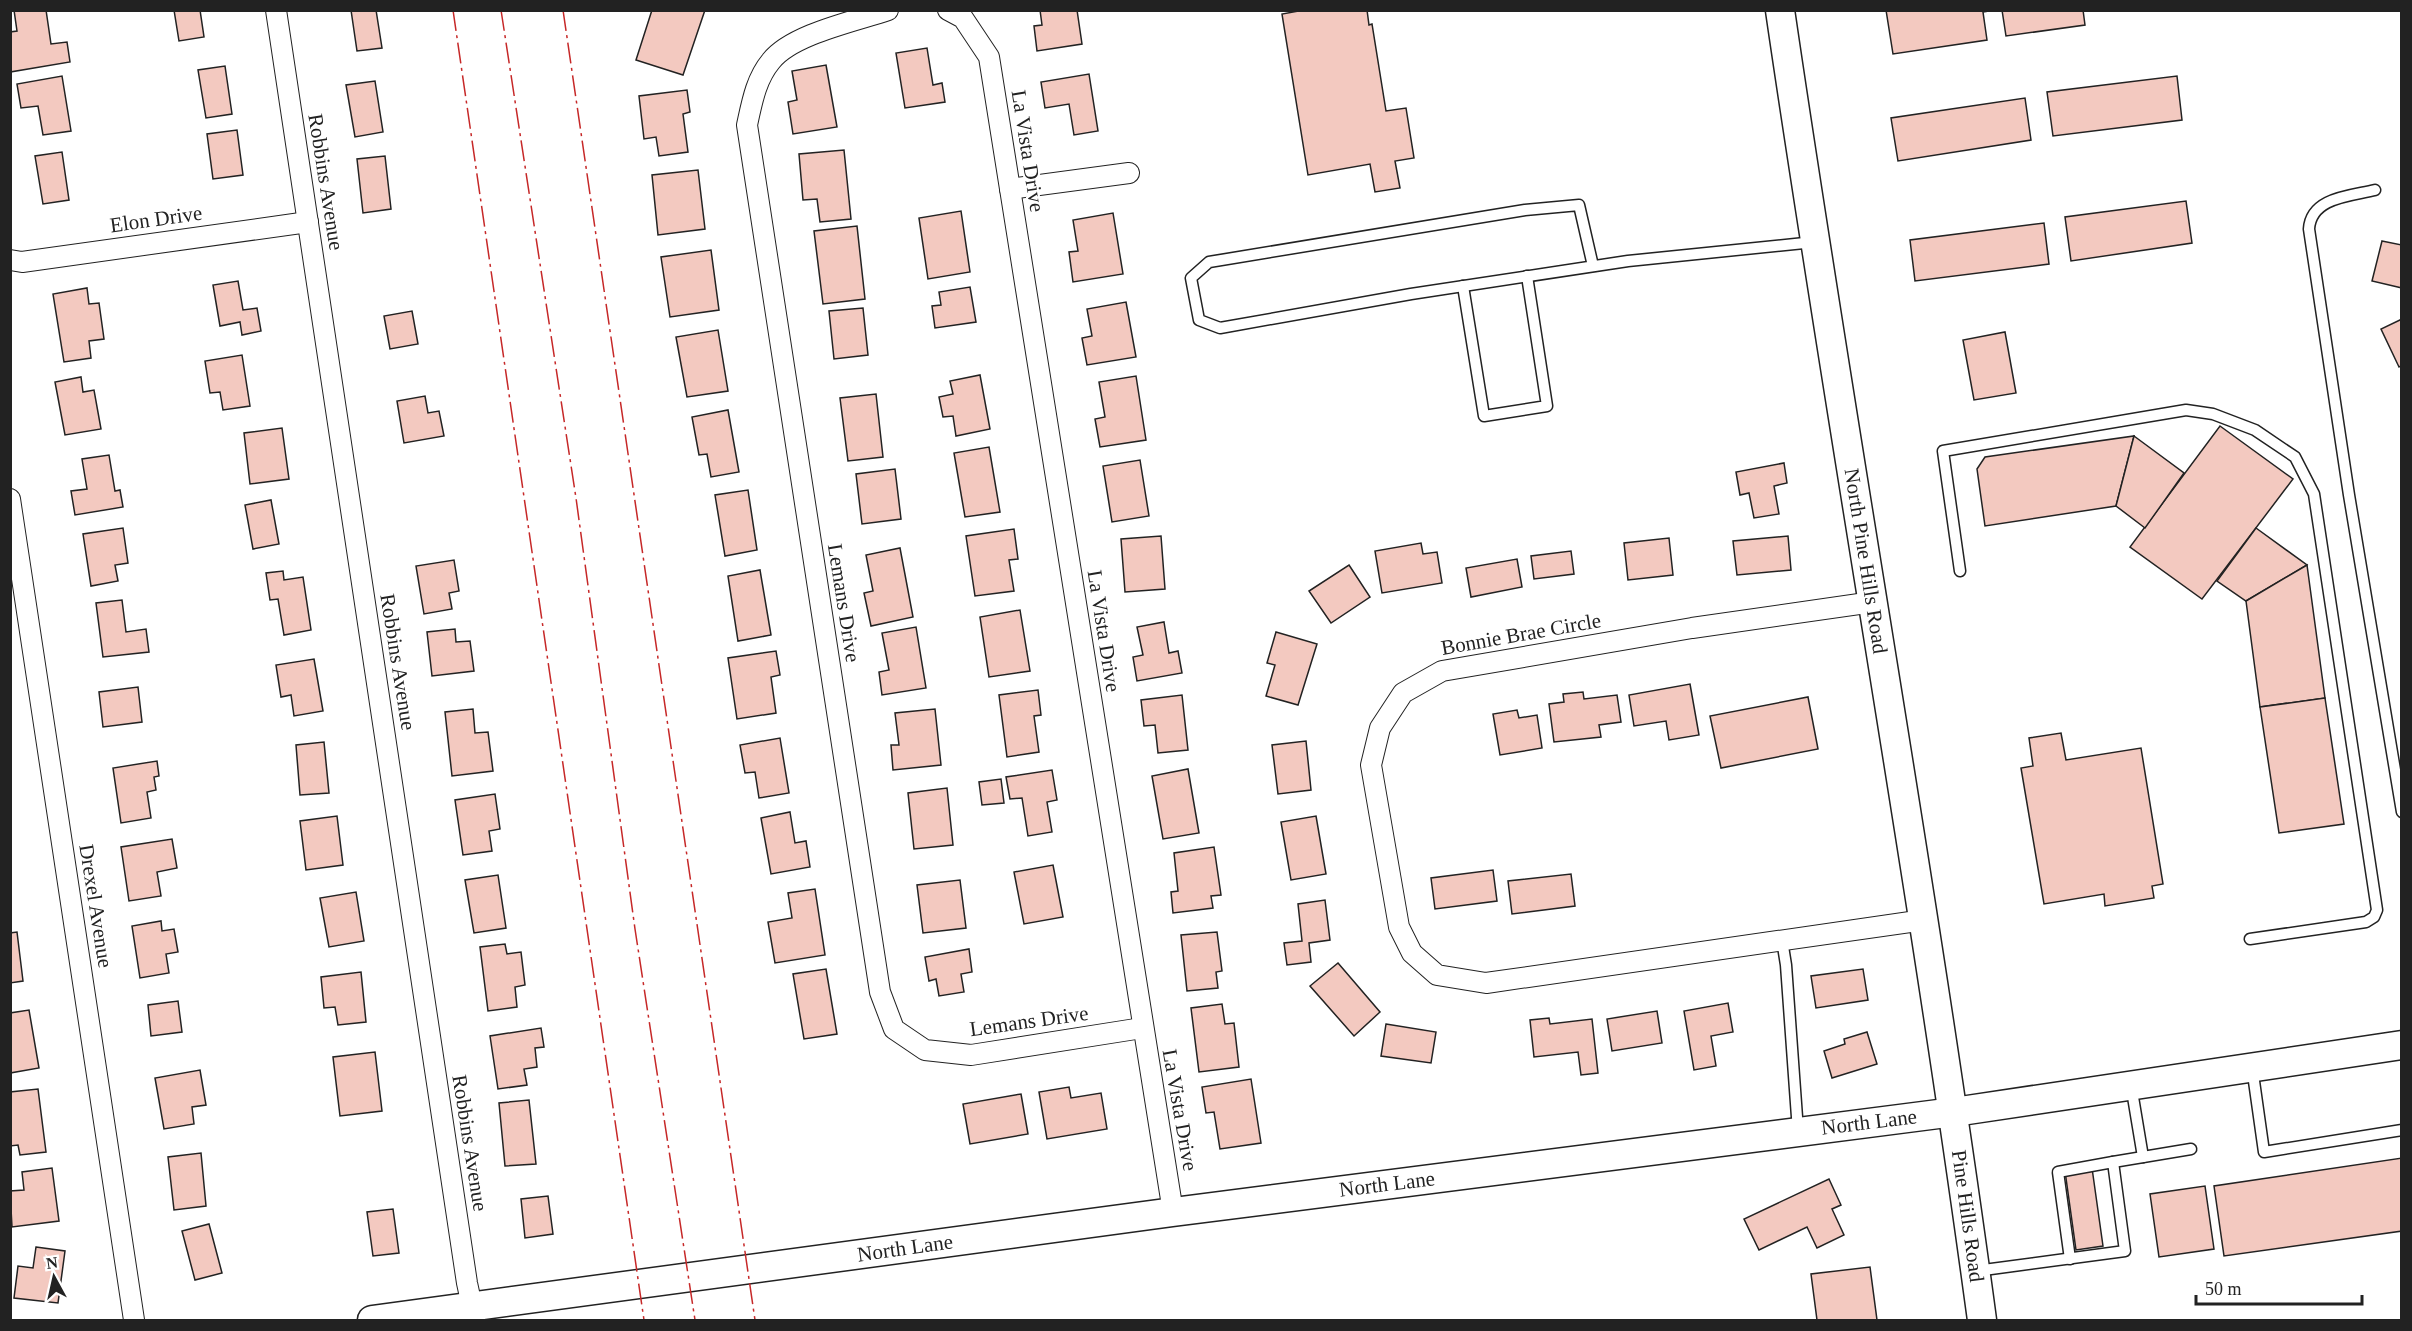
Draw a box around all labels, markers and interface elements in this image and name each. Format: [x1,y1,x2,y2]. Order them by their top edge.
street label: La Vista Drive [1007,88,1049,214]
street label: Robbins Avenue [303,112,349,252]
street label: Elon Drive [108,201,204,237]
street label: North Pine Hills Road [1840,467,1893,656]
street label: Lemans Drive [823,542,865,664]
street label: La Vista Drive [1083,568,1125,694]
street label: Robbins Avenue [375,592,421,732]
street label: Bonnie Brae Circle [1439,608,1603,660]
street label: Drexel Avenue [74,842,118,970]
street label: Lemans Drive [968,1001,1090,1041]
street label: La Vista Drive [1157,1047,1203,1173]
street label: Robbins Avenue [447,1073,493,1213]
street label: North Lane [1820,1104,1918,1140]
street label: Pine Hills Road [1947,1148,1989,1284]
street label: North Lane [1338,1166,1436,1202]
street label: North Lane [856,1229,954,1267]
north arrow [24,1247,84,1307]
text: N [45,1253,59,1272]
scale bar [2196,1268,2362,1306]
text: 50 m [2205,1279,2242,1299]

